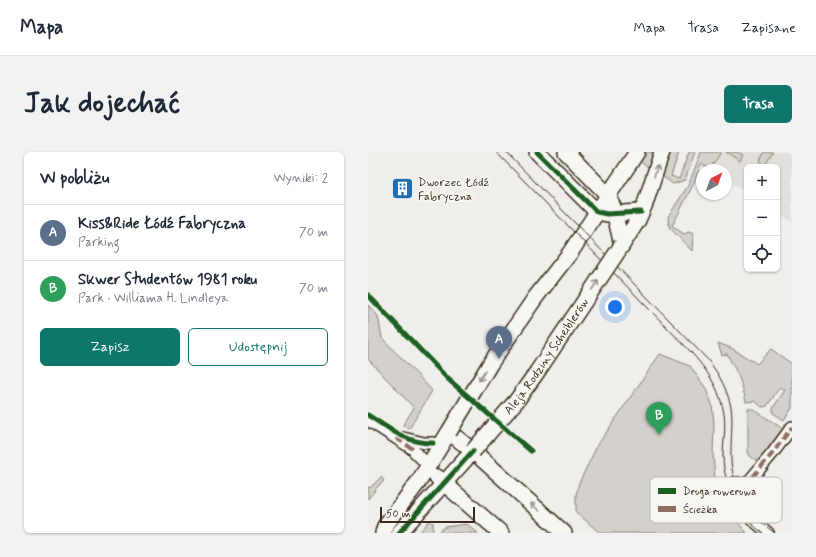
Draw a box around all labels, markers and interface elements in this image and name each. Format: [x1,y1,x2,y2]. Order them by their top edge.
text: Mapa [20,15,63,40]
text: Mapa [634,19,665,37]
text: Trasa [687,19,719,37]
text: Zapisane [741,19,796,37]
button: Trasa [724,85,792,123]
text: Jak dojechać [24,86,180,123]
north arrow [696,164,732,200]
map controls [744,164,780,272]
button: + [744,164,780,200]
one-way arrow [653,165,660,178]
text: W pobliżu [40,167,109,189]
text: Wyniki: 2 [274,170,328,187]
place label: Dworzec Łódź Fabryczna [418,175,489,205]
building icon: Dworzec Łódź Fabryczna [390,176,416,202]
button: − [744,200,780,236]
text: Kiss&Ride Łódź Fabryczna [78,214,246,234]
text: A [49,224,57,241]
text: 70 m [299,224,328,241]
text: Parking [78,234,120,251]
button: locate [744,236,780,272]
text: Skwer Studentów 1981 roku [78,270,257,290]
text: B [49,280,57,297]
text: 70 m [299,280,328,297]
one-way arrow [591,280,599,291]
text: Park · Williama H. Lindleya [78,290,229,307]
street label: Aleja Rodziny Scheiblerów [501,296,593,418]
your location [605,297,625,317]
pin: A [486,326,512,359]
button: Zapisz [40,328,180,366]
button: Udostępnij [188,328,328,366]
one-way arrow [478,370,486,381]
pin: B [646,402,672,435]
legend [650,477,782,523]
text: Droga rowerowa [683,485,757,499]
one-way arrow [530,502,540,512]
text: Ścieżka [683,502,718,517]
scale bar [380,505,475,524]
text: 50 m [386,507,411,521]

